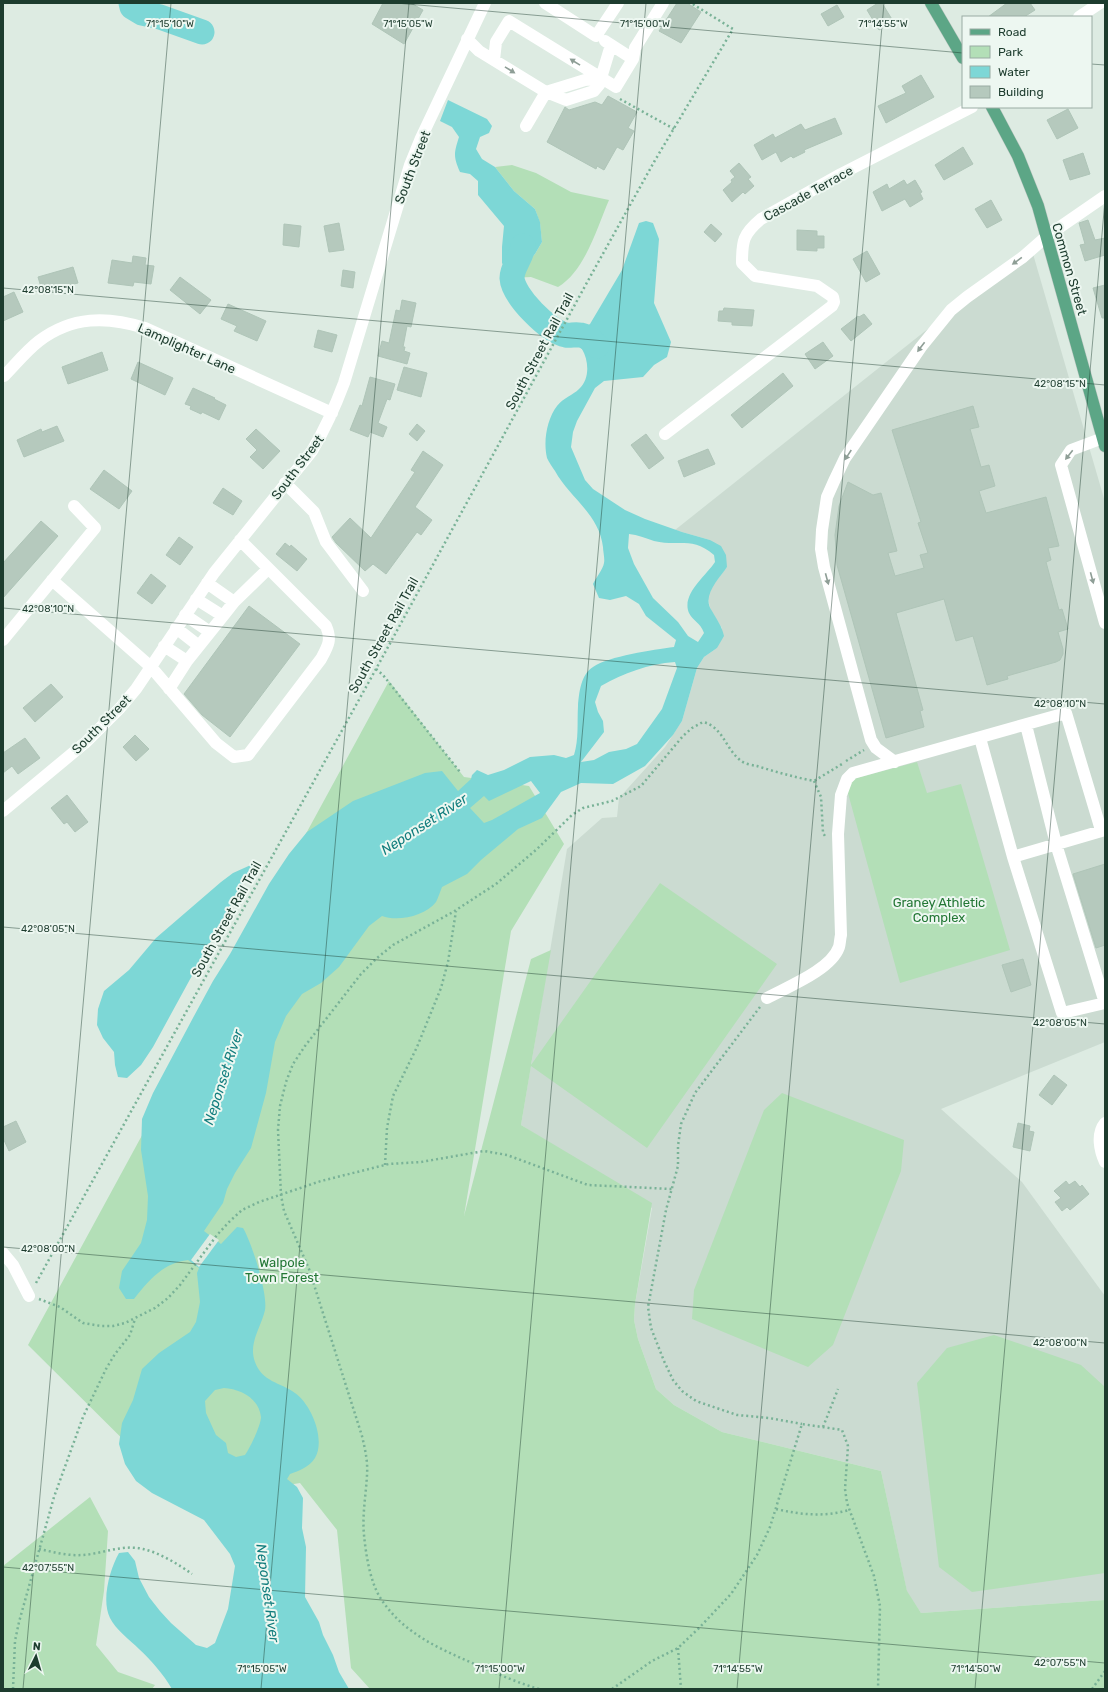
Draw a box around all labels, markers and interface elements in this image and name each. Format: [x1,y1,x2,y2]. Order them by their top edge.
legend [962,16,1092,108]
text: 71°15'10"W [146,18,194,30]
text: 71°15'05"W [383,18,433,30]
text: 71°15'00"W [620,18,670,30]
text: 71°14'55"W [858,18,908,30]
text: Road [998,25,1026,39]
text: Park [998,45,1024,59]
one-way arrow [570,58,580,66]
text: Water [998,65,1030,79]
one-way arrow [505,66,515,74]
text: Building [998,85,1044,99]
street label: South Street [392,128,433,206]
street label: Cascade Terrace [761,163,855,224]
street label: Common Street [1049,221,1090,317]
one-way arrow [1012,257,1022,265]
text: 42°08'15"N [22,284,74,296]
street label: South Street Rail Trail [502,290,577,412]
street label: Lamplighter Lane [135,320,238,378]
one-way arrow [917,342,925,353]
text: 42°08'15"N [1034,378,1086,390]
street label: South Street [268,432,327,503]
one-way arrow [844,449,851,460]
one-way arrow [1064,449,1073,460]
one-way arrow [1090,571,1096,584]
one-way arrow [824,573,830,585]
street label: South Street Rail Trail [345,575,422,696]
text: 42°08'10"N [22,603,74,615]
street label: South Street [69,692,134,757]
text: 42°08'10"N [1034,698,1086,710]
water label: Neponset River [378,790,471,859]
street label: South Street Rail Trail [188,859,265,980]
park label: Graney Athletic Complex [893,895,985,925]
text: 42°08'05"N [21,923,75,935]
text: 42°08'05"N [1033,1017,1087,1029]
water label: Neponset River [200,1027,247,1127]
text: 42°08'00"N [21,1243,75,1255]
park label: Walpole Town Forest [245,1255,319,1285]
text: 42°08'00"N [1033,1337,1087,1349]
water label: Neponset River [252,1543,283,1644]
text: 42°07'55"N [22,1562,74,1574]
north arrow [16,1636,56,1676]
text: N [32,1640,41,1653]
text: 42°07'55"N [1034,1657,1086,1669]
text: 71°15'05"W [237,1663,287,1675]
text: 71°15'00"W [475,1663,525,1675]
text: 71°14'55"W [713,1663,763,1675]
text: 71°14'50"W [951,1663,1001,1675]

